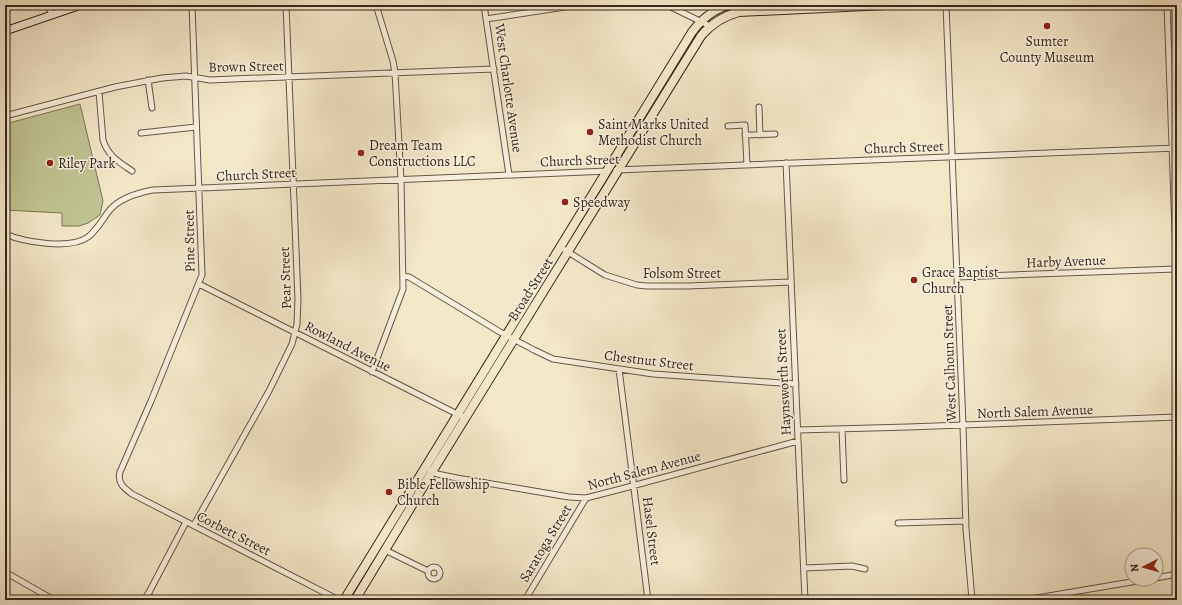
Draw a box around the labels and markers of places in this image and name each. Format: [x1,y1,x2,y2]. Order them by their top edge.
marker: Sumter County Museum [1042,21,1052,31]
place label: Sumter County Museum [1000,32,1095,67]
place label: Saint Marks United Methodist Church [598,115,709,150]
marker: Saint Marks United Methodist Church [585,127,595,137]
place label: Dream Team Constructions LLC [369,136,476,171]
marker: Dream Team Constructions LLC [356,148,366,158]
place label: Riley Park [58,154,115,173]
marker: Riley Park [45,158,55,168]
place label: Speedway [573,193,631,212]
marker: Speedway [560,197,570,207]
place label: Grace Baptist Church [922,263,999,298]
marker: Grace Baptist Church [909,275,919,285]
place label: Bible Fellowship Church [397,475,489,510]
marker: Bible Fellowship Church [384,487,394,497]

